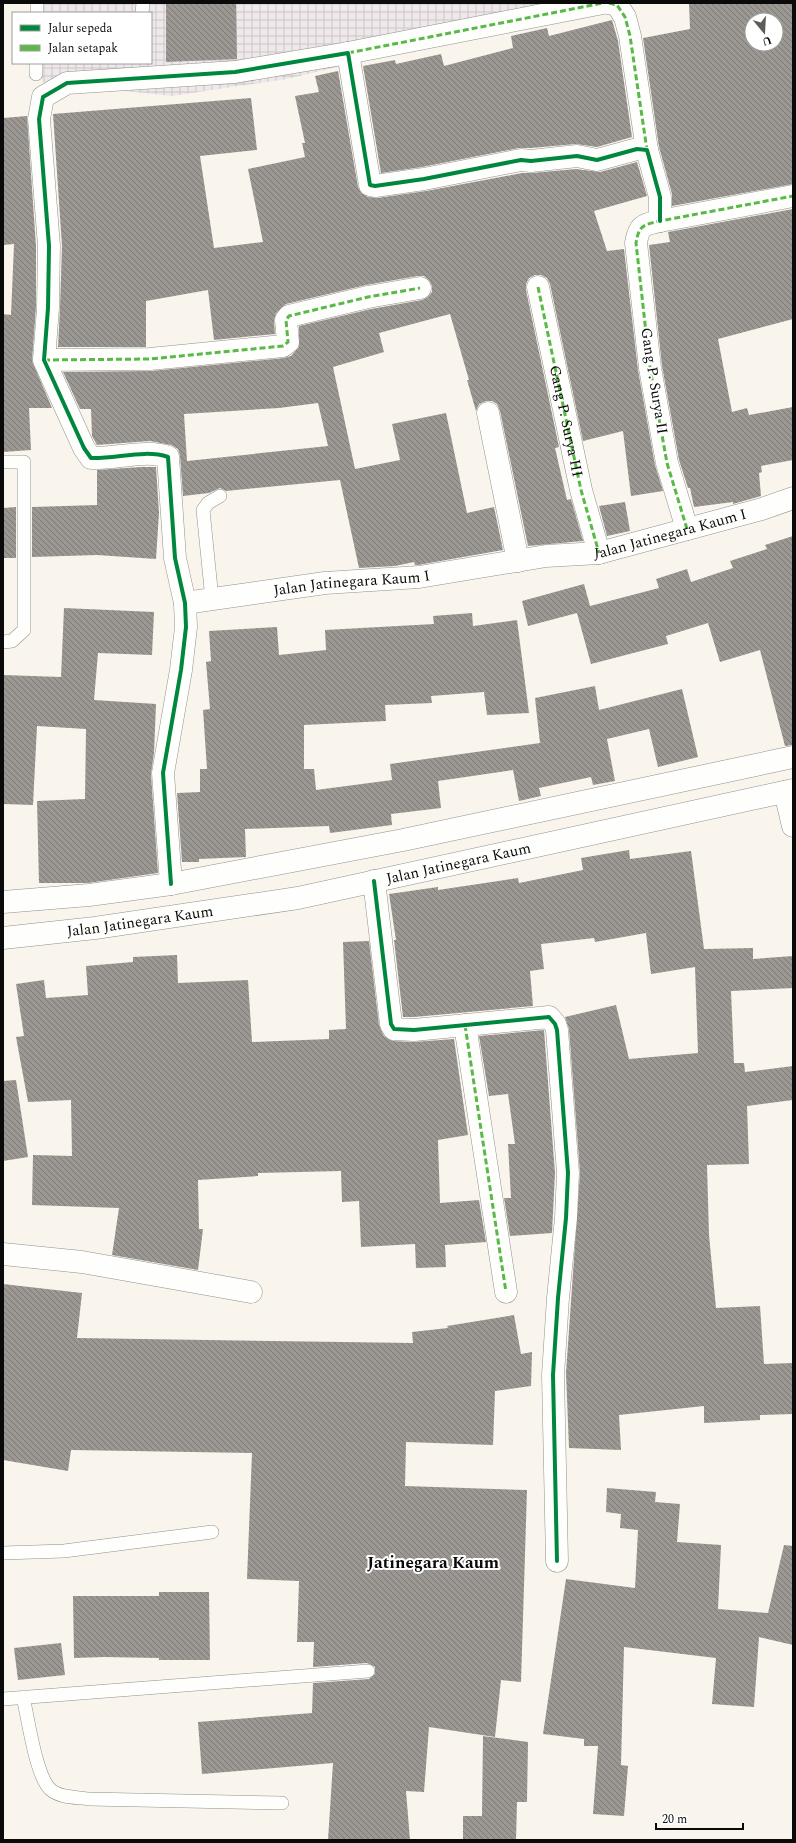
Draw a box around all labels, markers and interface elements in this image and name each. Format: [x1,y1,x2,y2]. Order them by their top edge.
legend [12,12,152,64]
north arrow [744,12,784,52]
text: Jalur sepeda [48,19,113,38]
text: U [760,32,774,51]
text: Jalan setapak [48,39,118,58]
street label: Gang P. Surya II [634,326,674,436]
street label: Gang P. Surya III [543,363,589,479]
street label: Jalan Jatinegara Kaum I [593,502,749,565]
street label: Jalan Jatinegara Kaum I [272,564,432,602]
street label: Jalan Jatinegara Kaum [384,836,533,890]
street label: Jalan Jatinegara Kaum [66,899,215,942]
district label: Jatinegara Kaum [367,1550,499,1576]
scale bar [656,1805,743,1831]
text: 20 m [662,1810,687,1829]

